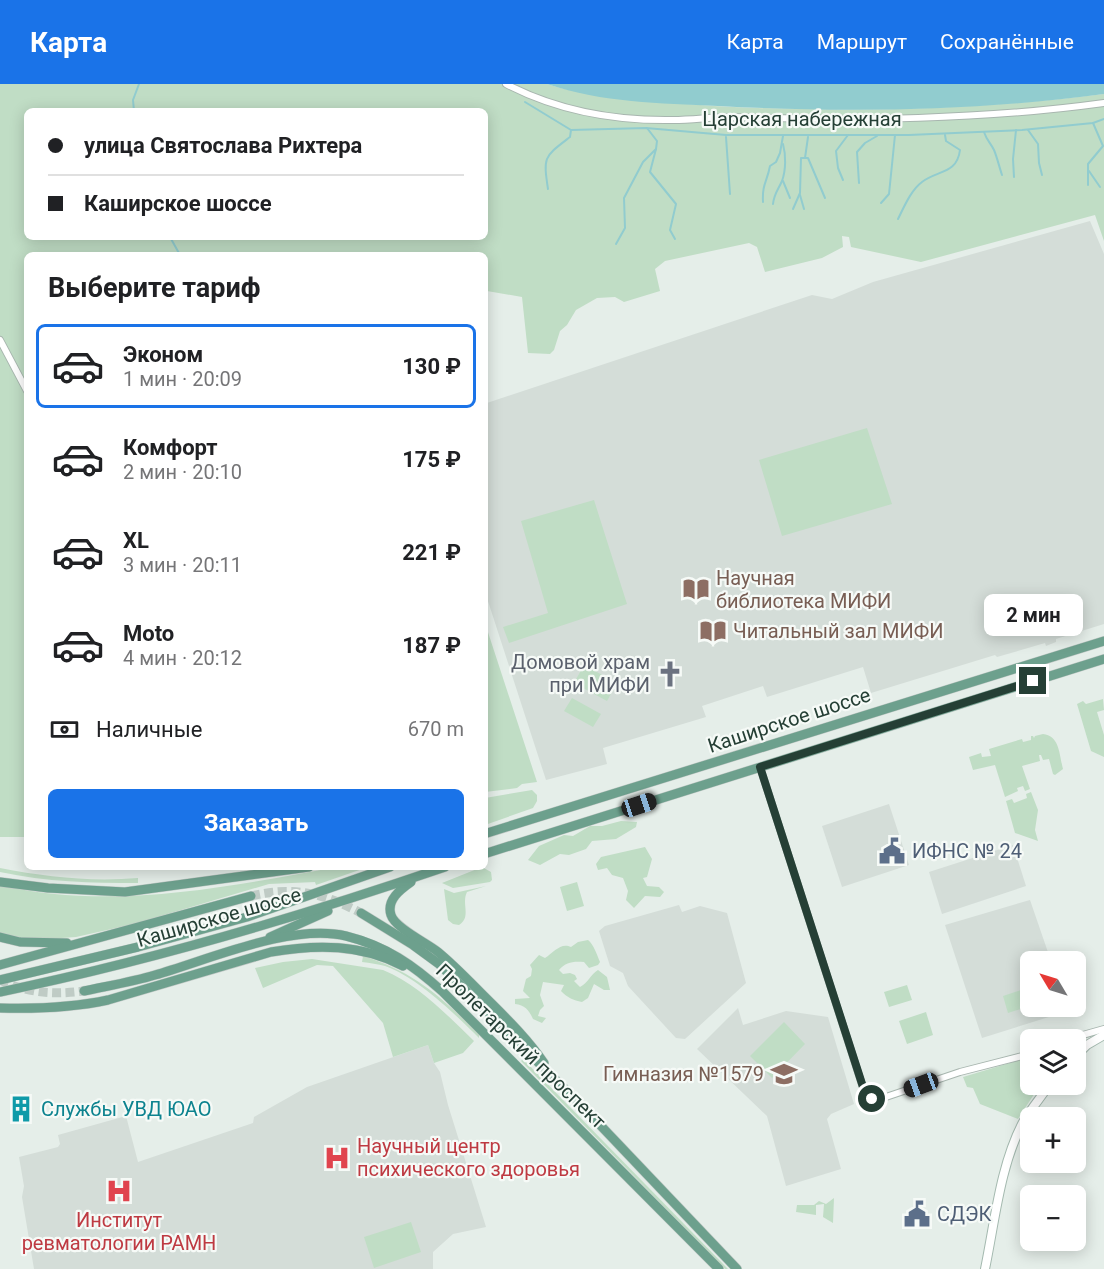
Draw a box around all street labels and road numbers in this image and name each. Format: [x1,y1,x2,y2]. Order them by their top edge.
street label: Царская набережная [702,107,902,131]
street label: Каширское шоссе [705,682,873,758]
street label: Каширское шоссе [134,882,304,952]
street label: Пролетарский проспект [431,959,611,1134]

